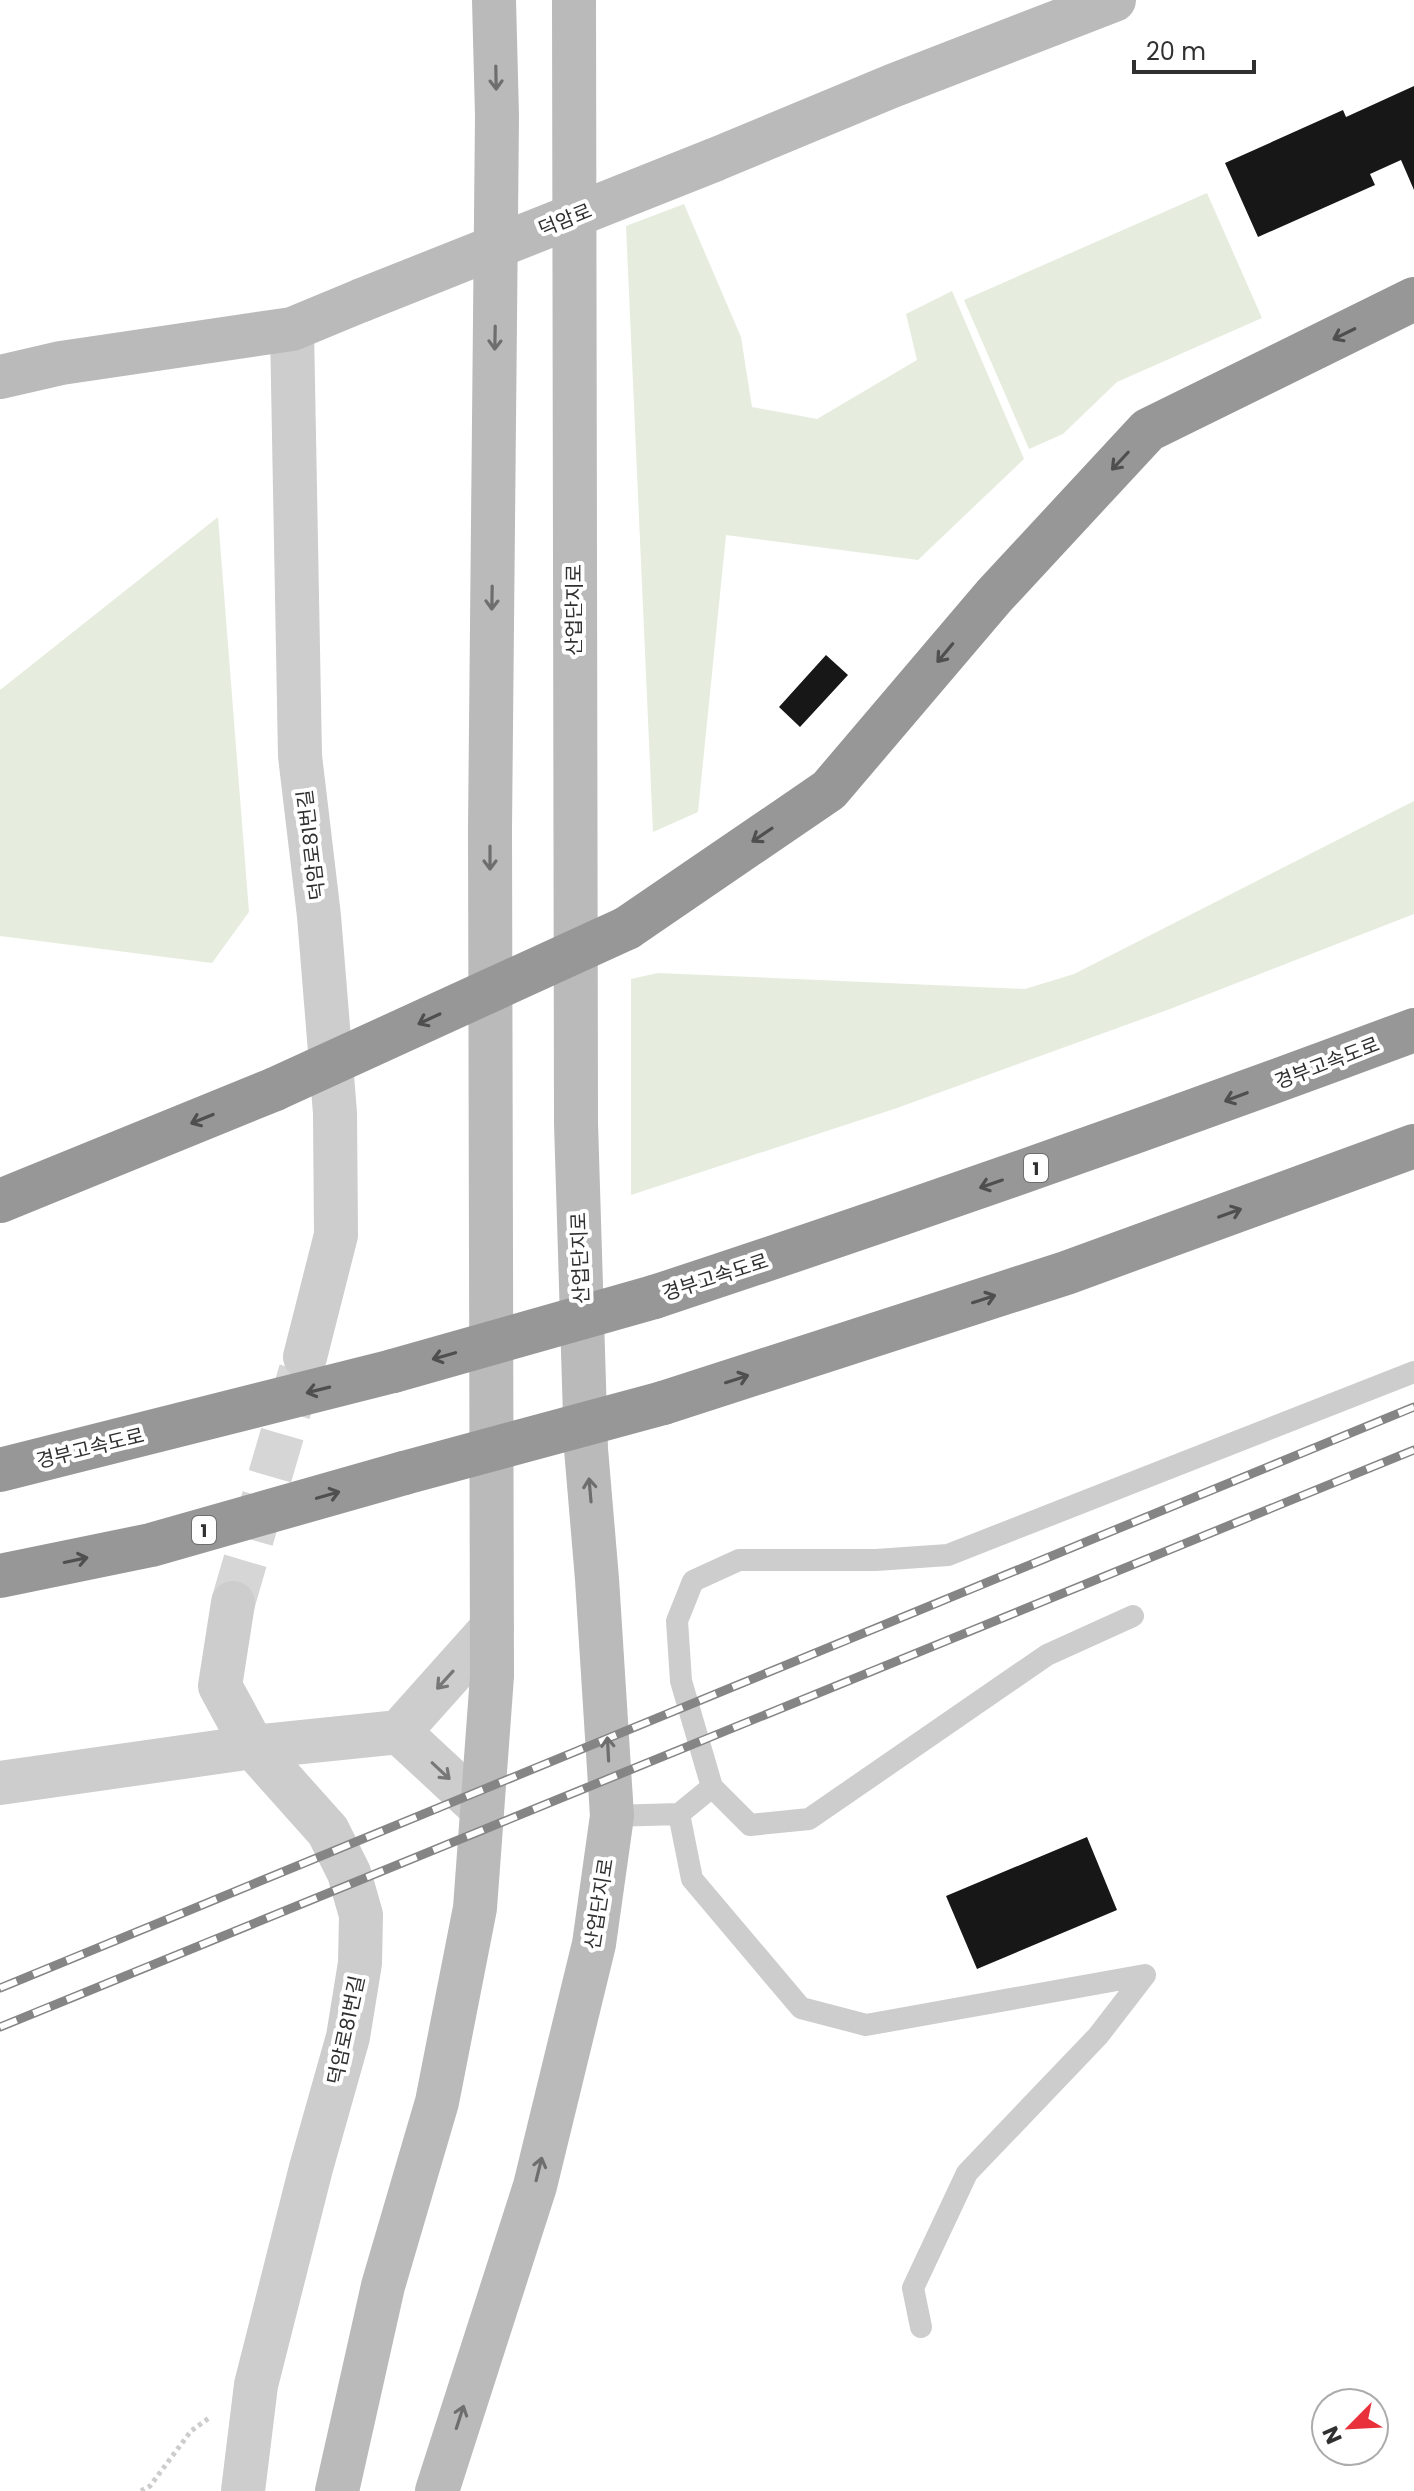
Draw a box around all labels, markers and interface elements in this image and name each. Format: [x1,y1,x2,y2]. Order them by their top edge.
scale bar [1134,24,1254,74]
text: 20 m [1146,35,1206,68]
one-way arrow [488,64,503,91]
street label: 덕암로 [534,197,596,243]
one-way arrow [487,324,502,351]
one-way arrow [1333,327,1356,342]
one-way arrow [1111,450,1129,470]
street label: 산업단지로 [560,564,588,656]
one-way arrow [484,584,500,611]
one-way arrow [936,642,954,663]
street label: 덕암로81번길 [290,788,332,902]
one-way arrow [752,827,774,843]
one-way arrow [482,844,498,871]
one-way arrow [417,1012,442,1027]
street label: 경부고속도로 [1270,1030,1384,1096]
one-way arrow [1224,1091,1249,1105]
one-way arrow [190,1113,215,1127]
road number: 1 [1024,1154,1048,1182]
one-way arrow [979,1177,1004,1192]
one-way arrow [1217,1205,1242,1220]
street label: 산업단지로 [564,1212,596,1304]
street label: 경부고속도로 [658,1247,772,1307]
one-way arrow [972,1291,997,1306]
one-way arrow [432,1350,458,1365]
one-way arrow [724,1371,749,1386]
one-way arrow [305,1384,331,1399]
street label: 경부고속도로 [33,1421,147,1475]
one-way arrow [582,1477,597,1504]
one-way arrow [314,1487,340,1502]
road number: 1 [192,1516,216,1544]
one-way arrow [63,1552,89,1567]
one-way arrow [437,1670,455,1690]
one-way arrow [600,1736,615,1763]
one-way arrow [430,1761,450,1779]
street label: 산업단지로 [578,1856,620,1952]
street label: 덕암로81번길 [321,1973,371,2087]
one-way arrow [532,2156,547,2182]
north arrow [1310,2387,1390,2467]
one-way arrow [454,2404,469,2429]
text: N [1315,2421,1350,2449]

